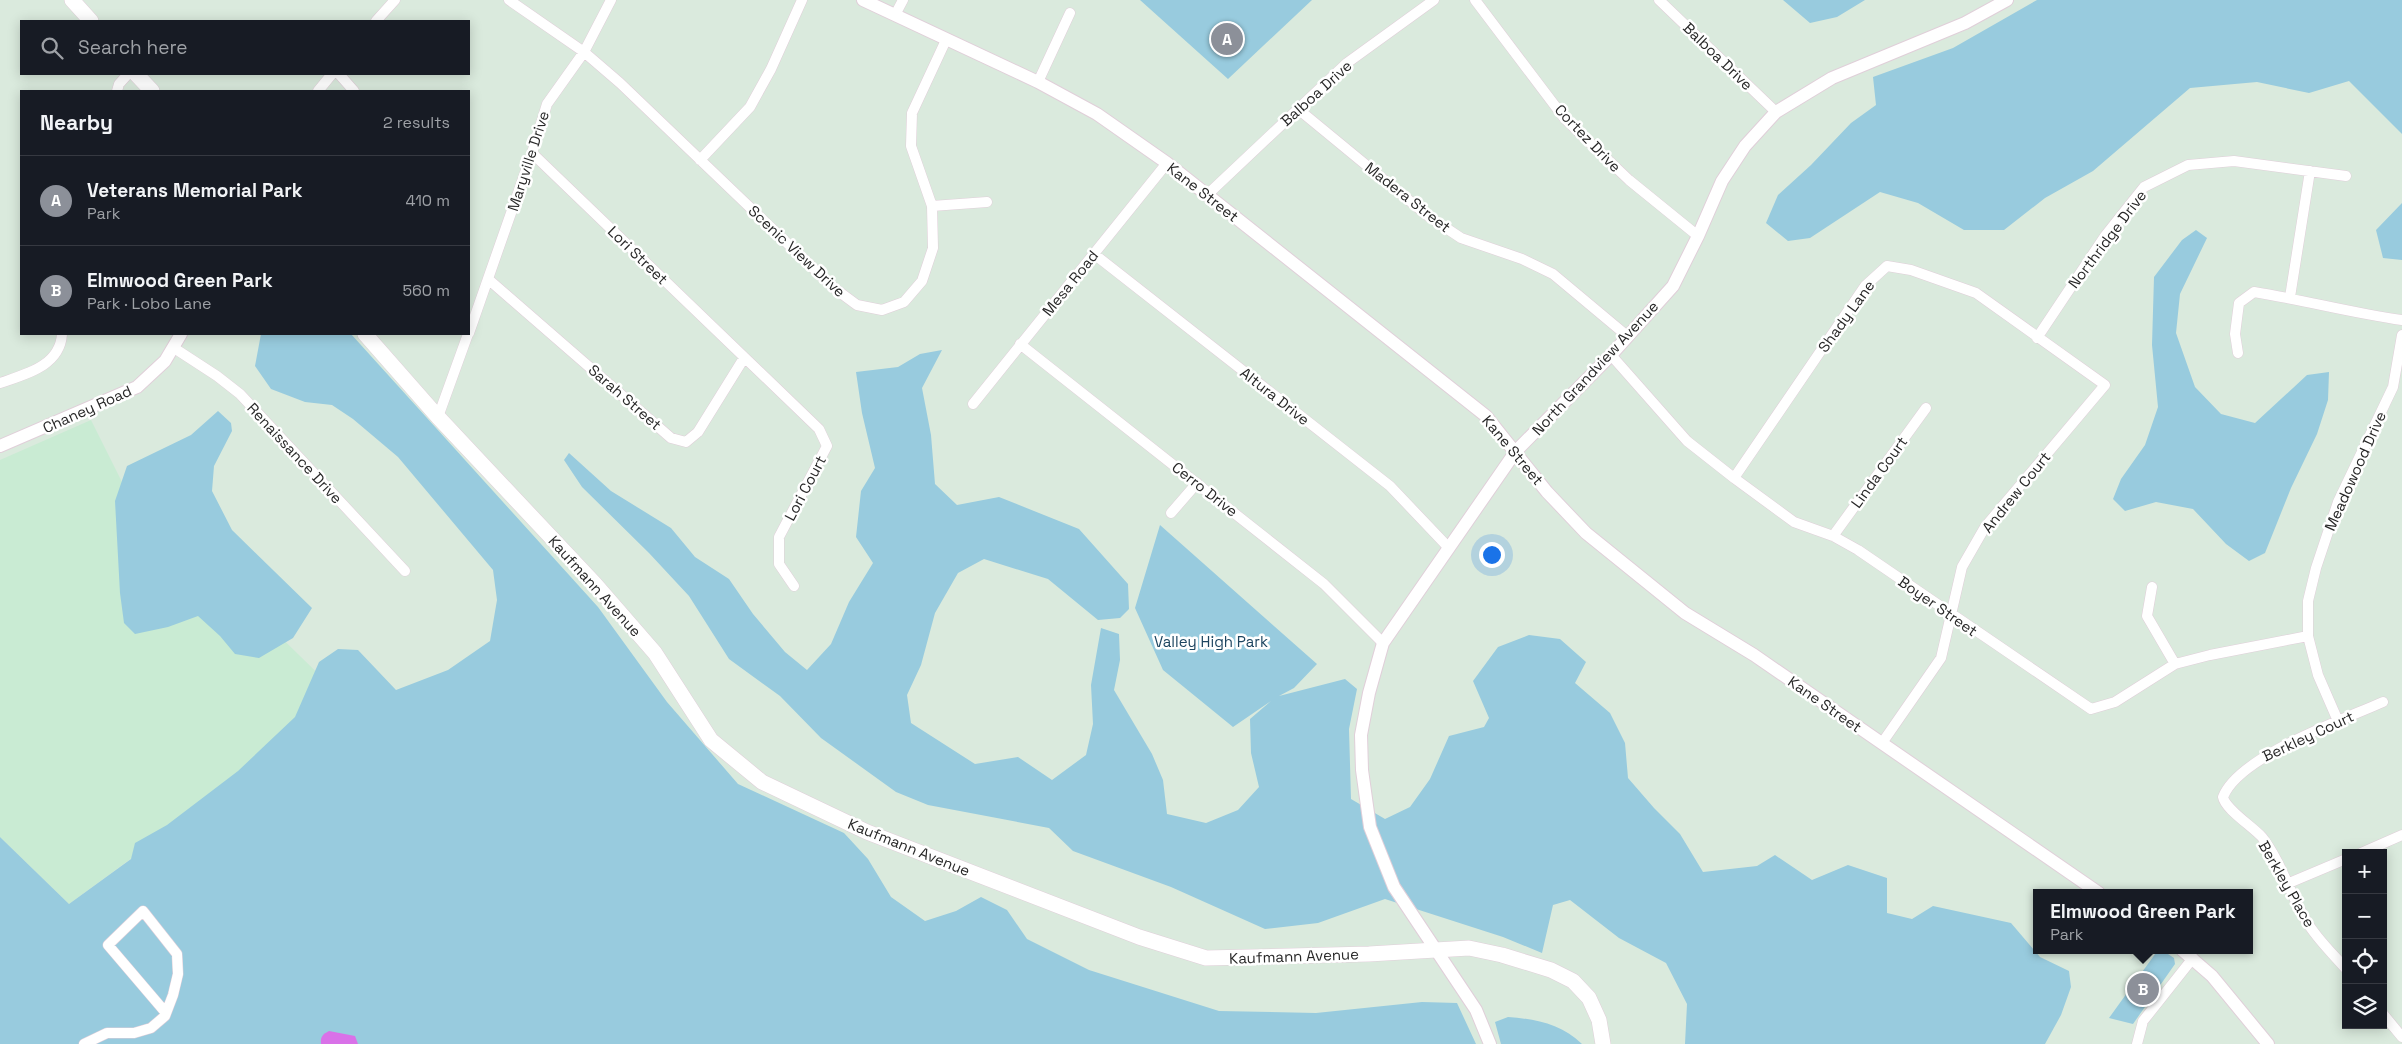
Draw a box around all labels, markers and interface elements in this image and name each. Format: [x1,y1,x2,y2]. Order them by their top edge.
street label: Balboa Drive [1679,18,1757,94]
search box [20,20,470,75]
pin: A [1211,20,1243,58]
icon: search [38,34,66,62]
text: Search here [78,35,188,60]
street label: Balboa Drive [1276,56,1356,130]
street label: Cortez Drive [1551,100,1625,176]
street label: Maryville Drive [503,108,553,213]
text: Nearby [40,109,113,136]
text: 2 results [383,112,450,133]
street label: Kane Street [1163,158,1243,226]
street label: Madera Street [1361,158,1455,236]
text: Veterans Memorial Park [87,178,302,203]
street label: Northridge Drive [2064,186,2150,292]
text: A [51,190,61,211]
text: 410 m [406,190,450,211]
street label: Scenic View Drive [744,201,850,301]
text: Park [87,203,120,224]
street label: Lori Street [604,222,672,288]
street label: Mesa Road [1038,246,1102,320]
text: Elmwood Green Park [87,268,273,293]
street label: Shady Lane [1814,276,1879,356]
text: B [51,280,61,301]
text: 560 m [402,280,450,301]
text: Park · Lobo Lane [87,293,212,314]
street label: North Grandview Avenue [1528,297,1662,439]
street label: Sarah Street [585,360,666,434]
street label: Altura Drive [1236,363,1314,429]
street label: Chaney Road [40,381,134,437]
street label: Renaissance Drive [243,399,347,507]
street label: Meadowood Drive [2320,408,2390,534]
street label: Kane Street [1478,411,1548,489]
street label: Linda Court [1847,432,1911,511]
street label: Andrew Court [1977,448,2055,536]
street label: Lori Court [780,452,830,524]
street label: Cerro Drive [1168,457,1242,521]
street label: Kaufmann Avenue [544,531,646,641]
your location [1479,542,1505,568]
street label: Boyer Street [1895,572,1981,640]
park label: Valley High Park [1154,632,1268,651]
street label: Kane Street [1785,672,1866,736]
street label: Berkley Court [2259,706,2357,765]
street label: Kaufmann Avenue [845,814,973,880]
street label: Berkley Place [2255,837,2320,931]
map controls [2342,849,2387,1029]
button: + [2342,849,2387,894]
popup [2033,889,2253,954]
button: − [2342,894,2387,939]
text: Elmwood Green Park [2050,899,2236,924]
text: Park [2050,924,2083,945]
button: locate [2342,939,2387,984]
street label: Kaufmann Avenue [1229,944,1359,968]
pin: B [2127,970,2159,1008]
button: layers [2342,984,2387,1029]

